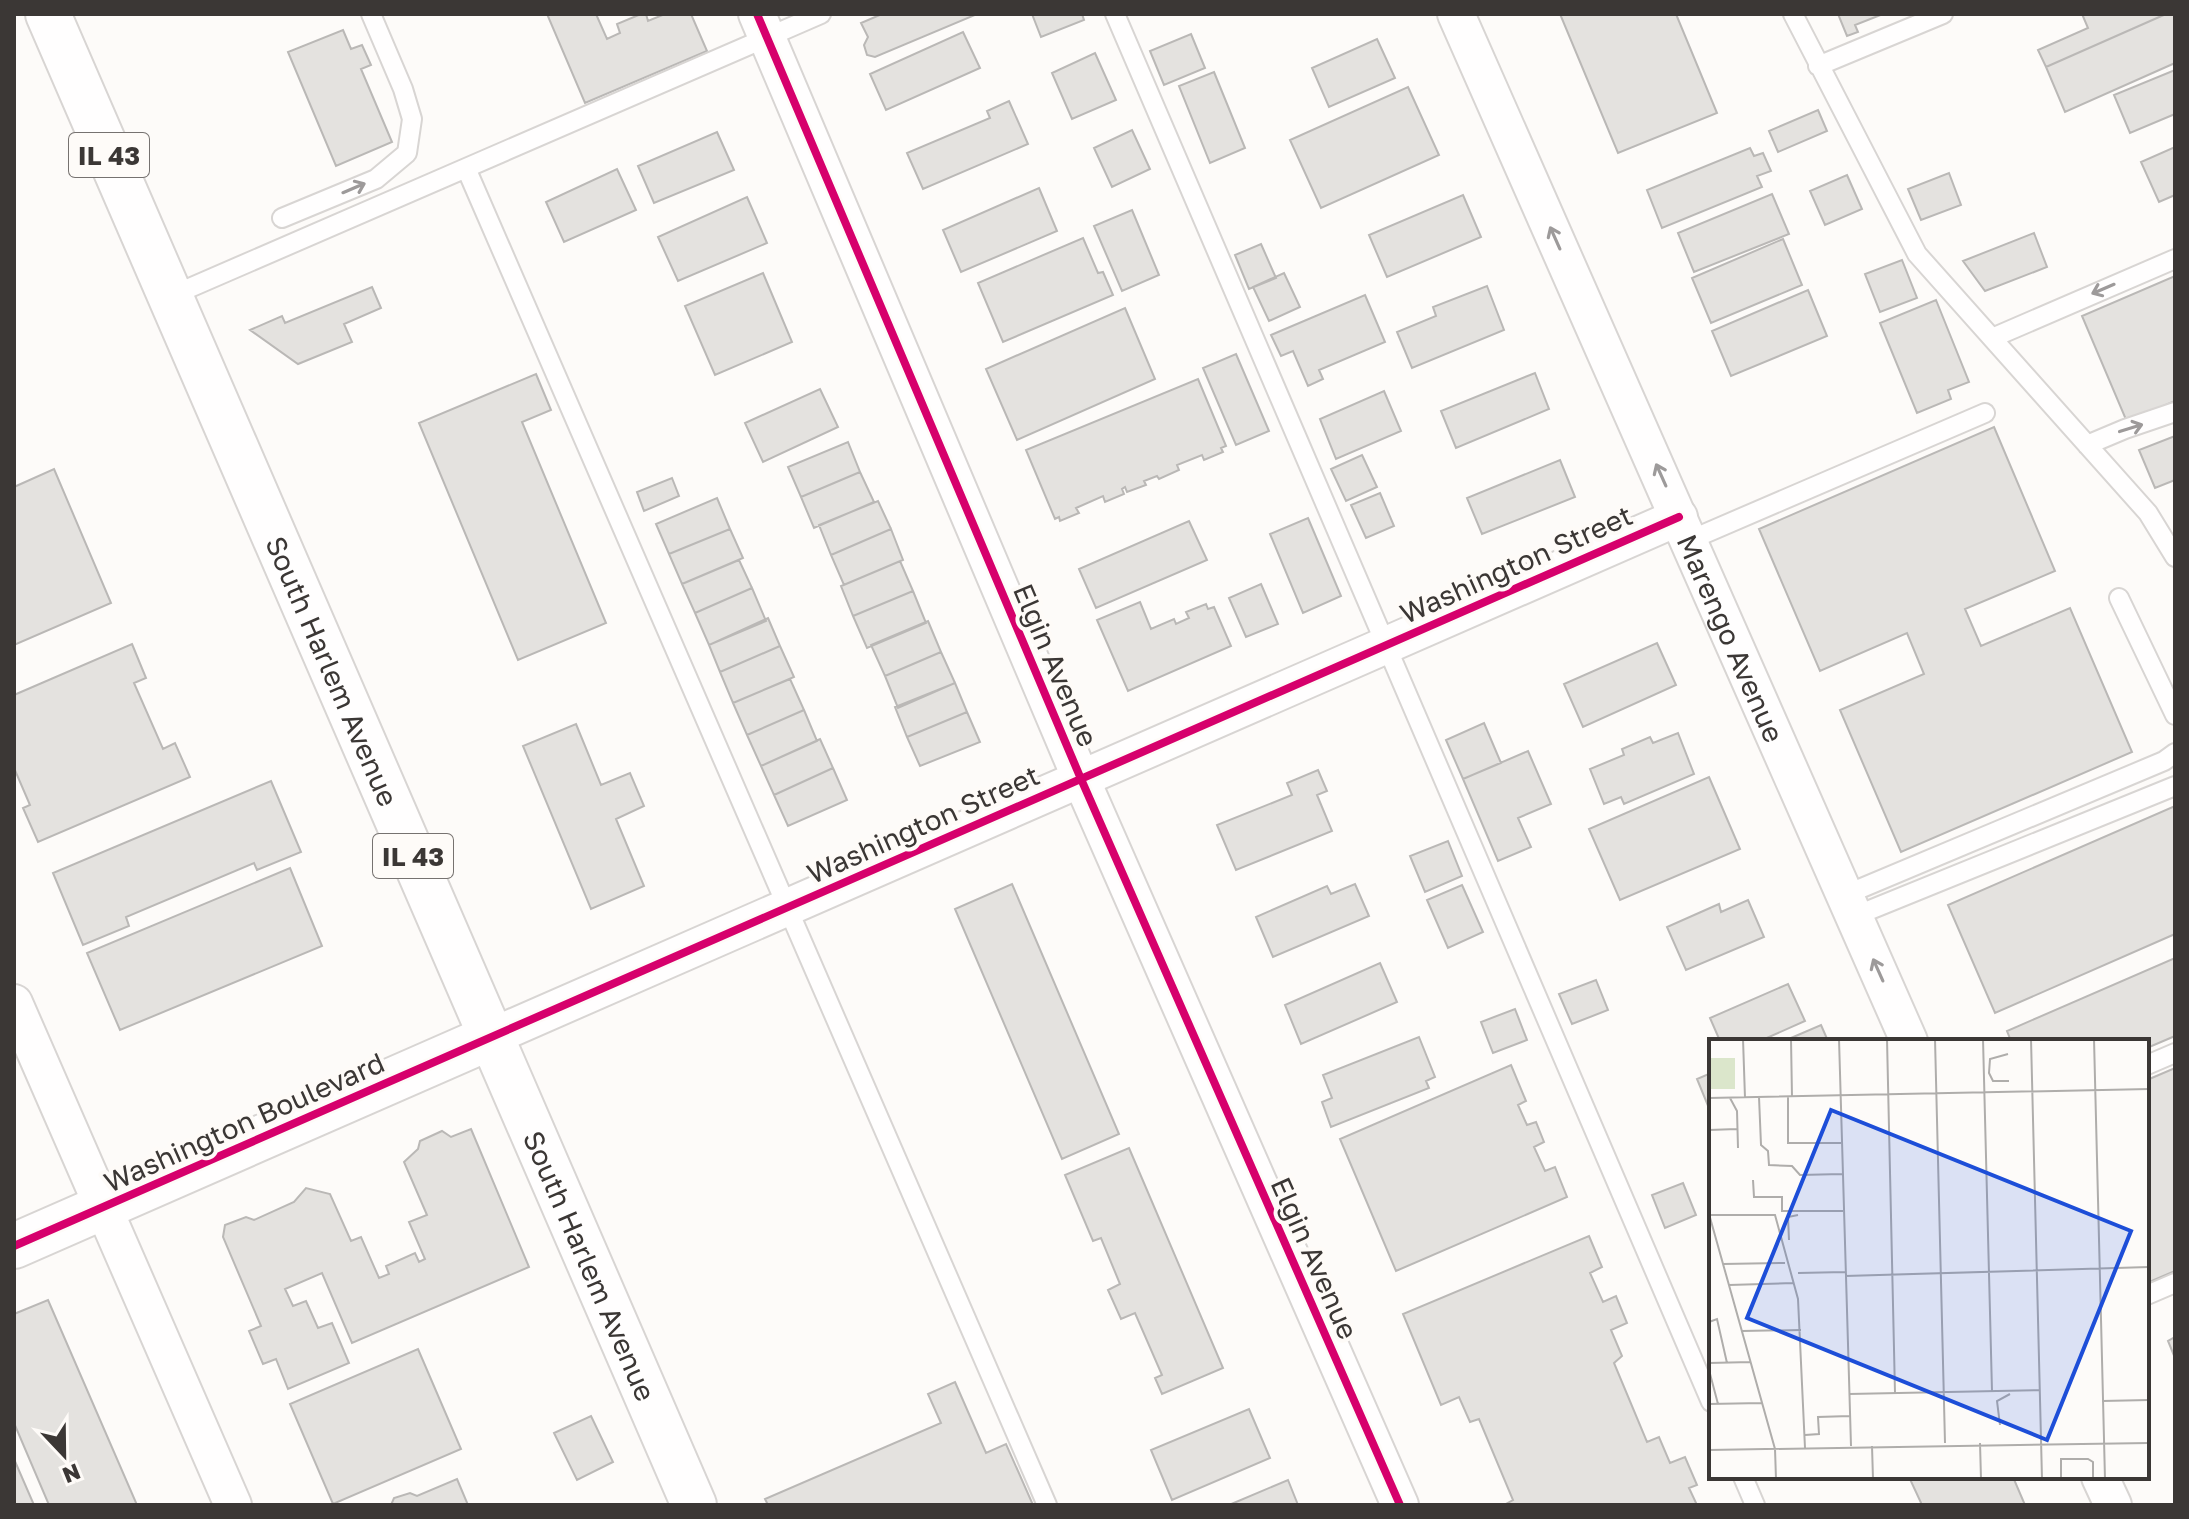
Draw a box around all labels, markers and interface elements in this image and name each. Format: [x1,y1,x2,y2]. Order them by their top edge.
road number: IL 43 [69,133,149,177]
one-way arrow [341,180,365,195]
one-way arrow [1547,226,1562,250]
one-way arrow [2092,283,2116,298]
one-way arrow [2117,420,2143,435]
one-way arrow [1652,463,1667,488]
street label: Washington Street [1395,498,1637,630]
street label: Marengo Avenue [1671,529,1792,747]
street label: South Harlem Avenue [260,531,406,811]
street label: Elgin Avenue [1007,579,1105,751]
street label: Washington Street [802,758,1044,890]
road number: IL 43 [373,834,453,878]
one-way arrow [1869,958,1884,982]
inset map [1709,1039,2149,1479]
street label: Washington Boulevard [99,1045,389,1199]
street label: South Harlem Avenue [517,1126,663,1406]
street label: Elgin Avenue [1265,1172,1365,1344]
north arrow [24,1415,104,1495]
text: N [59,1458,84,1490]

